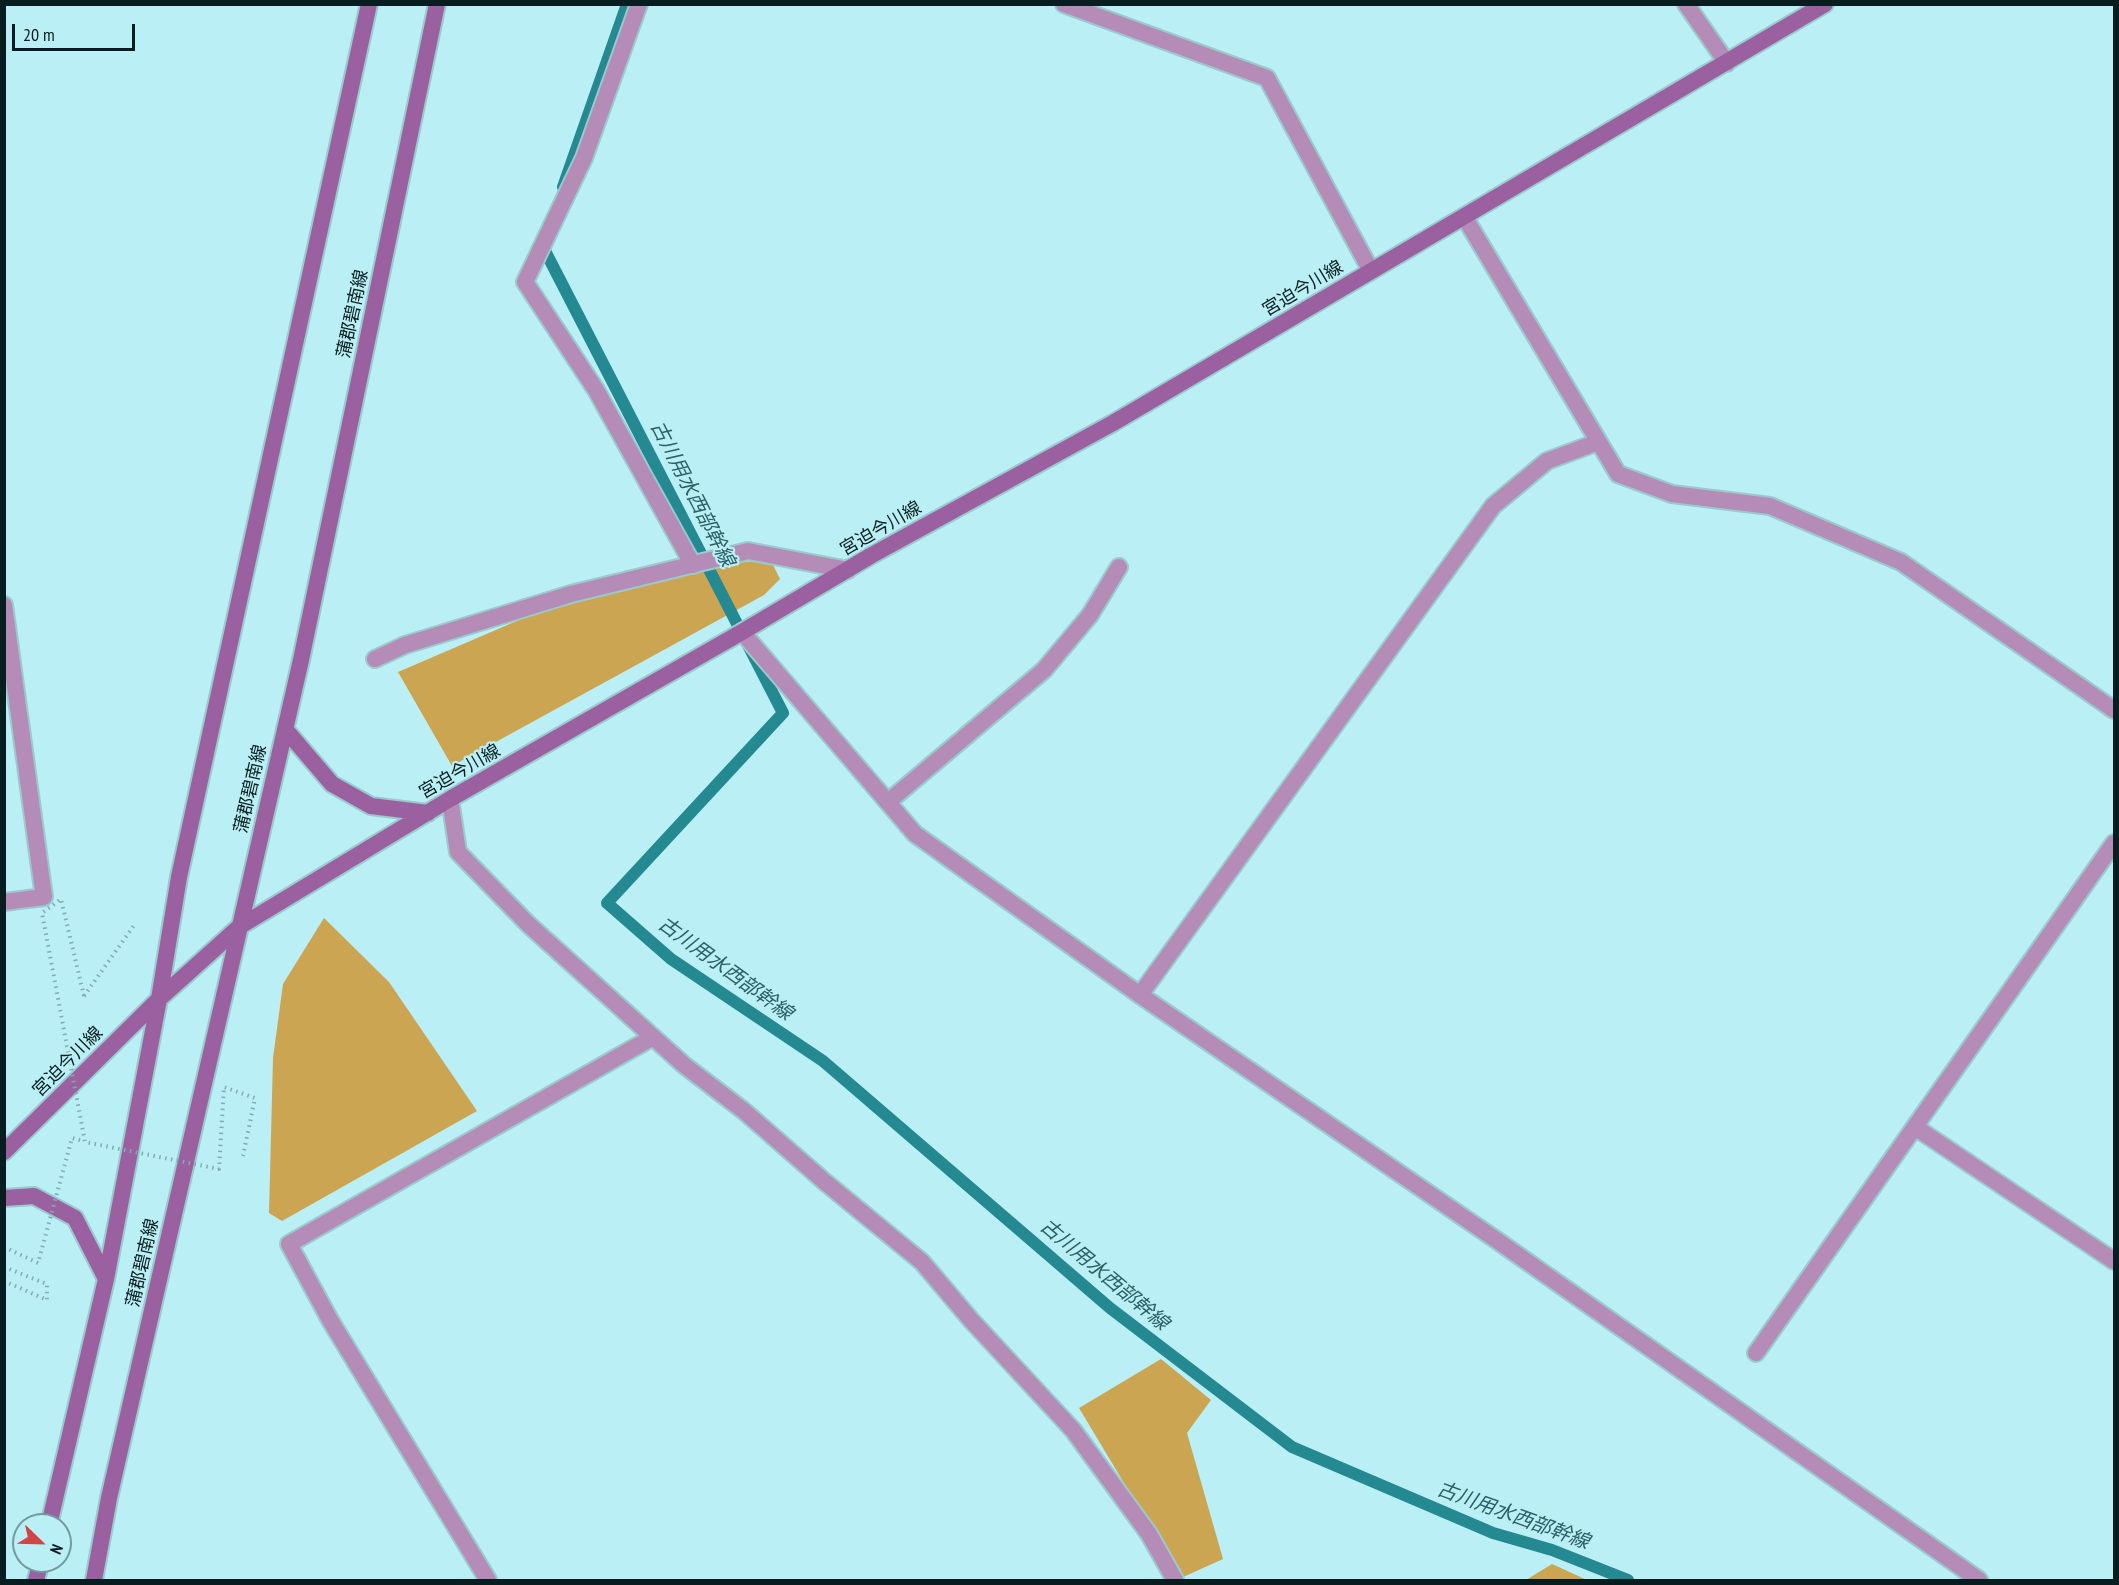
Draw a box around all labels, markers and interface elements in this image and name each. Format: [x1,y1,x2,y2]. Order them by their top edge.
scale bar [15,12,138,50]
text: 20 m [23,23,55,46]
street label: 宮迫今川線 [1259,257,1347,321]
street label: 蒲郡碧南線 [333,268,373,360]
water label: 古川用水西部幹線 [645,417,739,571]
street label: 宮迫今川線 [837,497,925,561]
street label: 宮迫今川線 [416,740,504,804]
street label: 蒲郡碧南線 [230,743,272,835]
water label: 古川用水西部幹線 [653,912,797,1026]
street label: 宮迫今川線 [29,1023,107,1101]
water label: 古川用水西部幹線 [1035,1214,1173,1336]
street label: 蒲郡碧南線 [122,1217,164,1309]
water label: 古川用水西部幹線 [1434,1477,1592,1555]
north arrow [12,1513,72,1573]
text: N [46,1541,68,1557]

